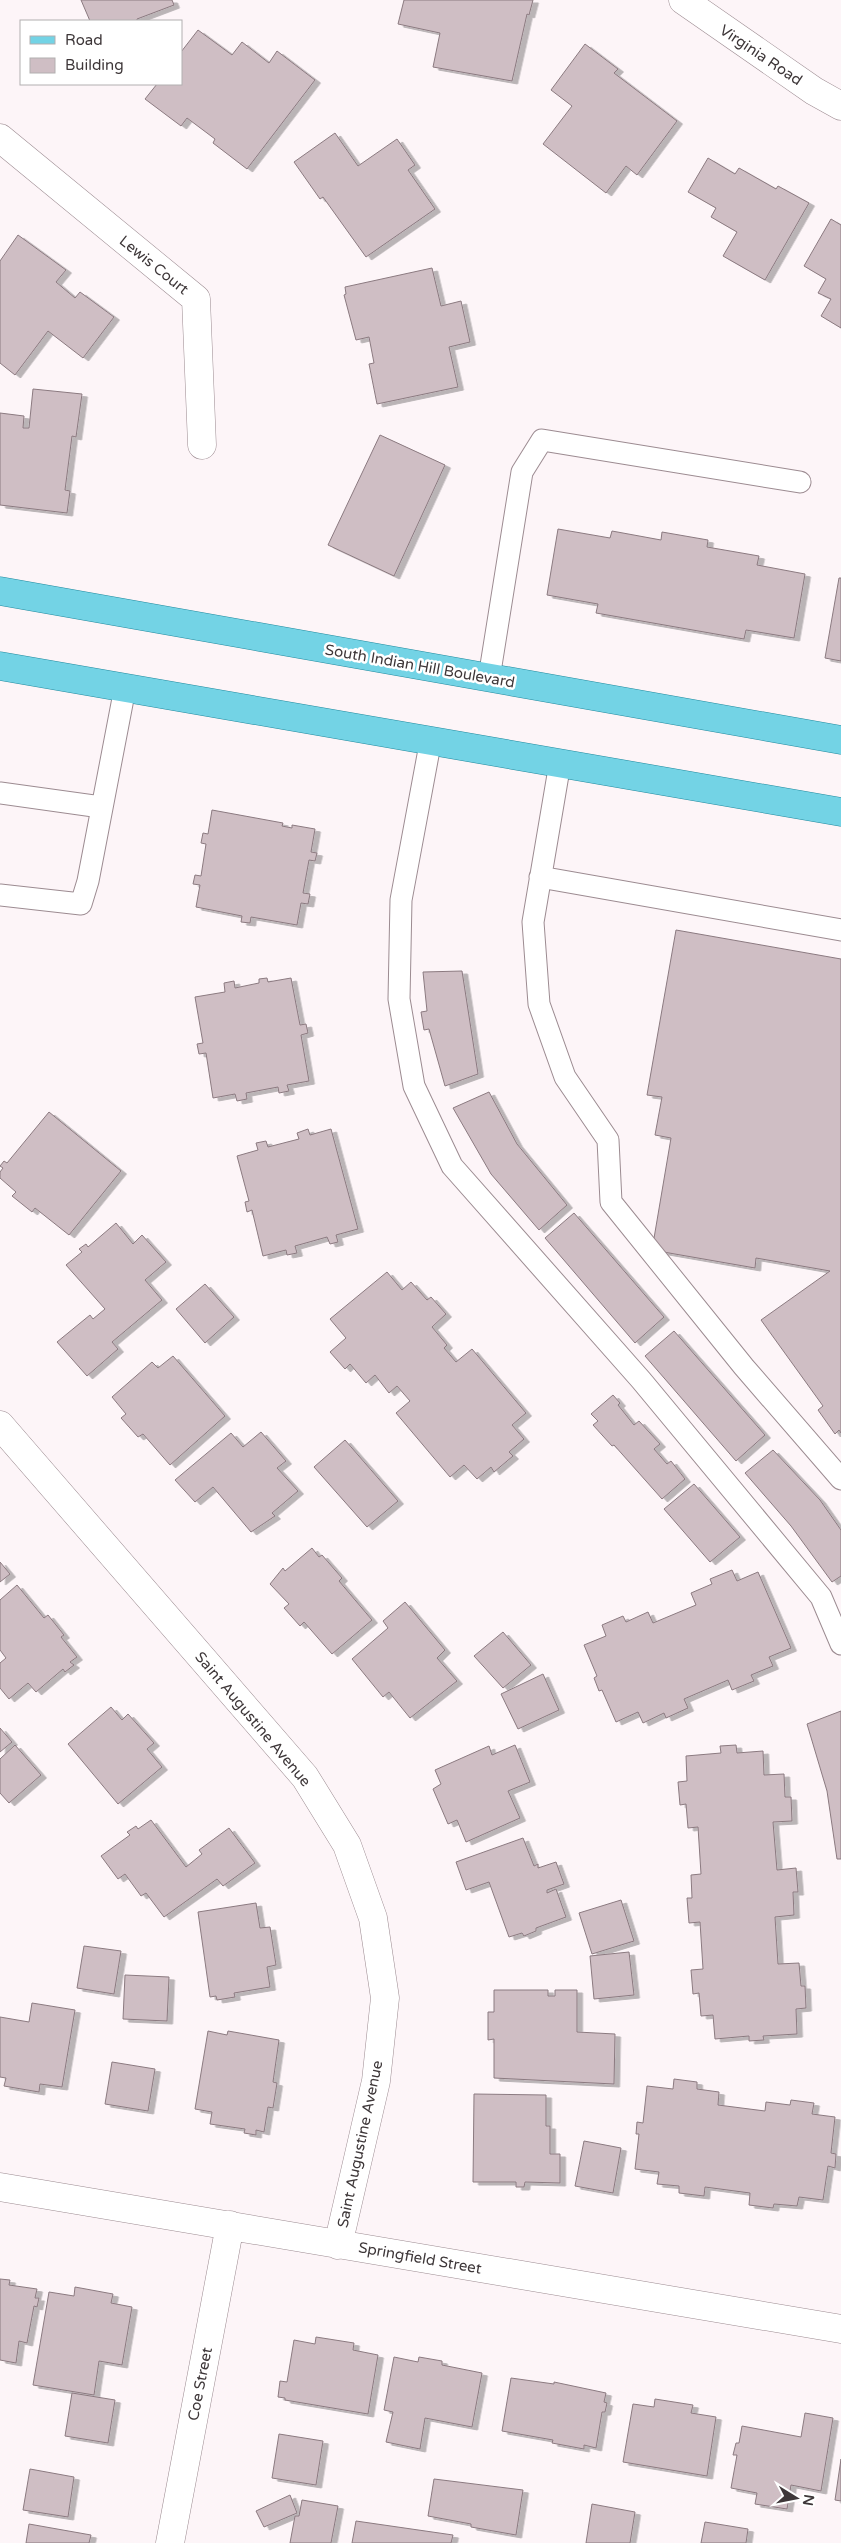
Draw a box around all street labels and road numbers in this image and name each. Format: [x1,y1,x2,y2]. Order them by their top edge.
street label: Virginia Road [716,21,806,89]
street label: Lewis Court [116,232,192,298]
street label: South Indian Hill Boulevard [324,640,516,692]
street label: Saint Augustine Avenue [191,1648,315,1790]
street label: Saint Augustine Avenue [333,2059,387,2229]
street label: Springfield Street [357,2238,483,2278]
street label: Coe Street [184,2345,216,2422]

